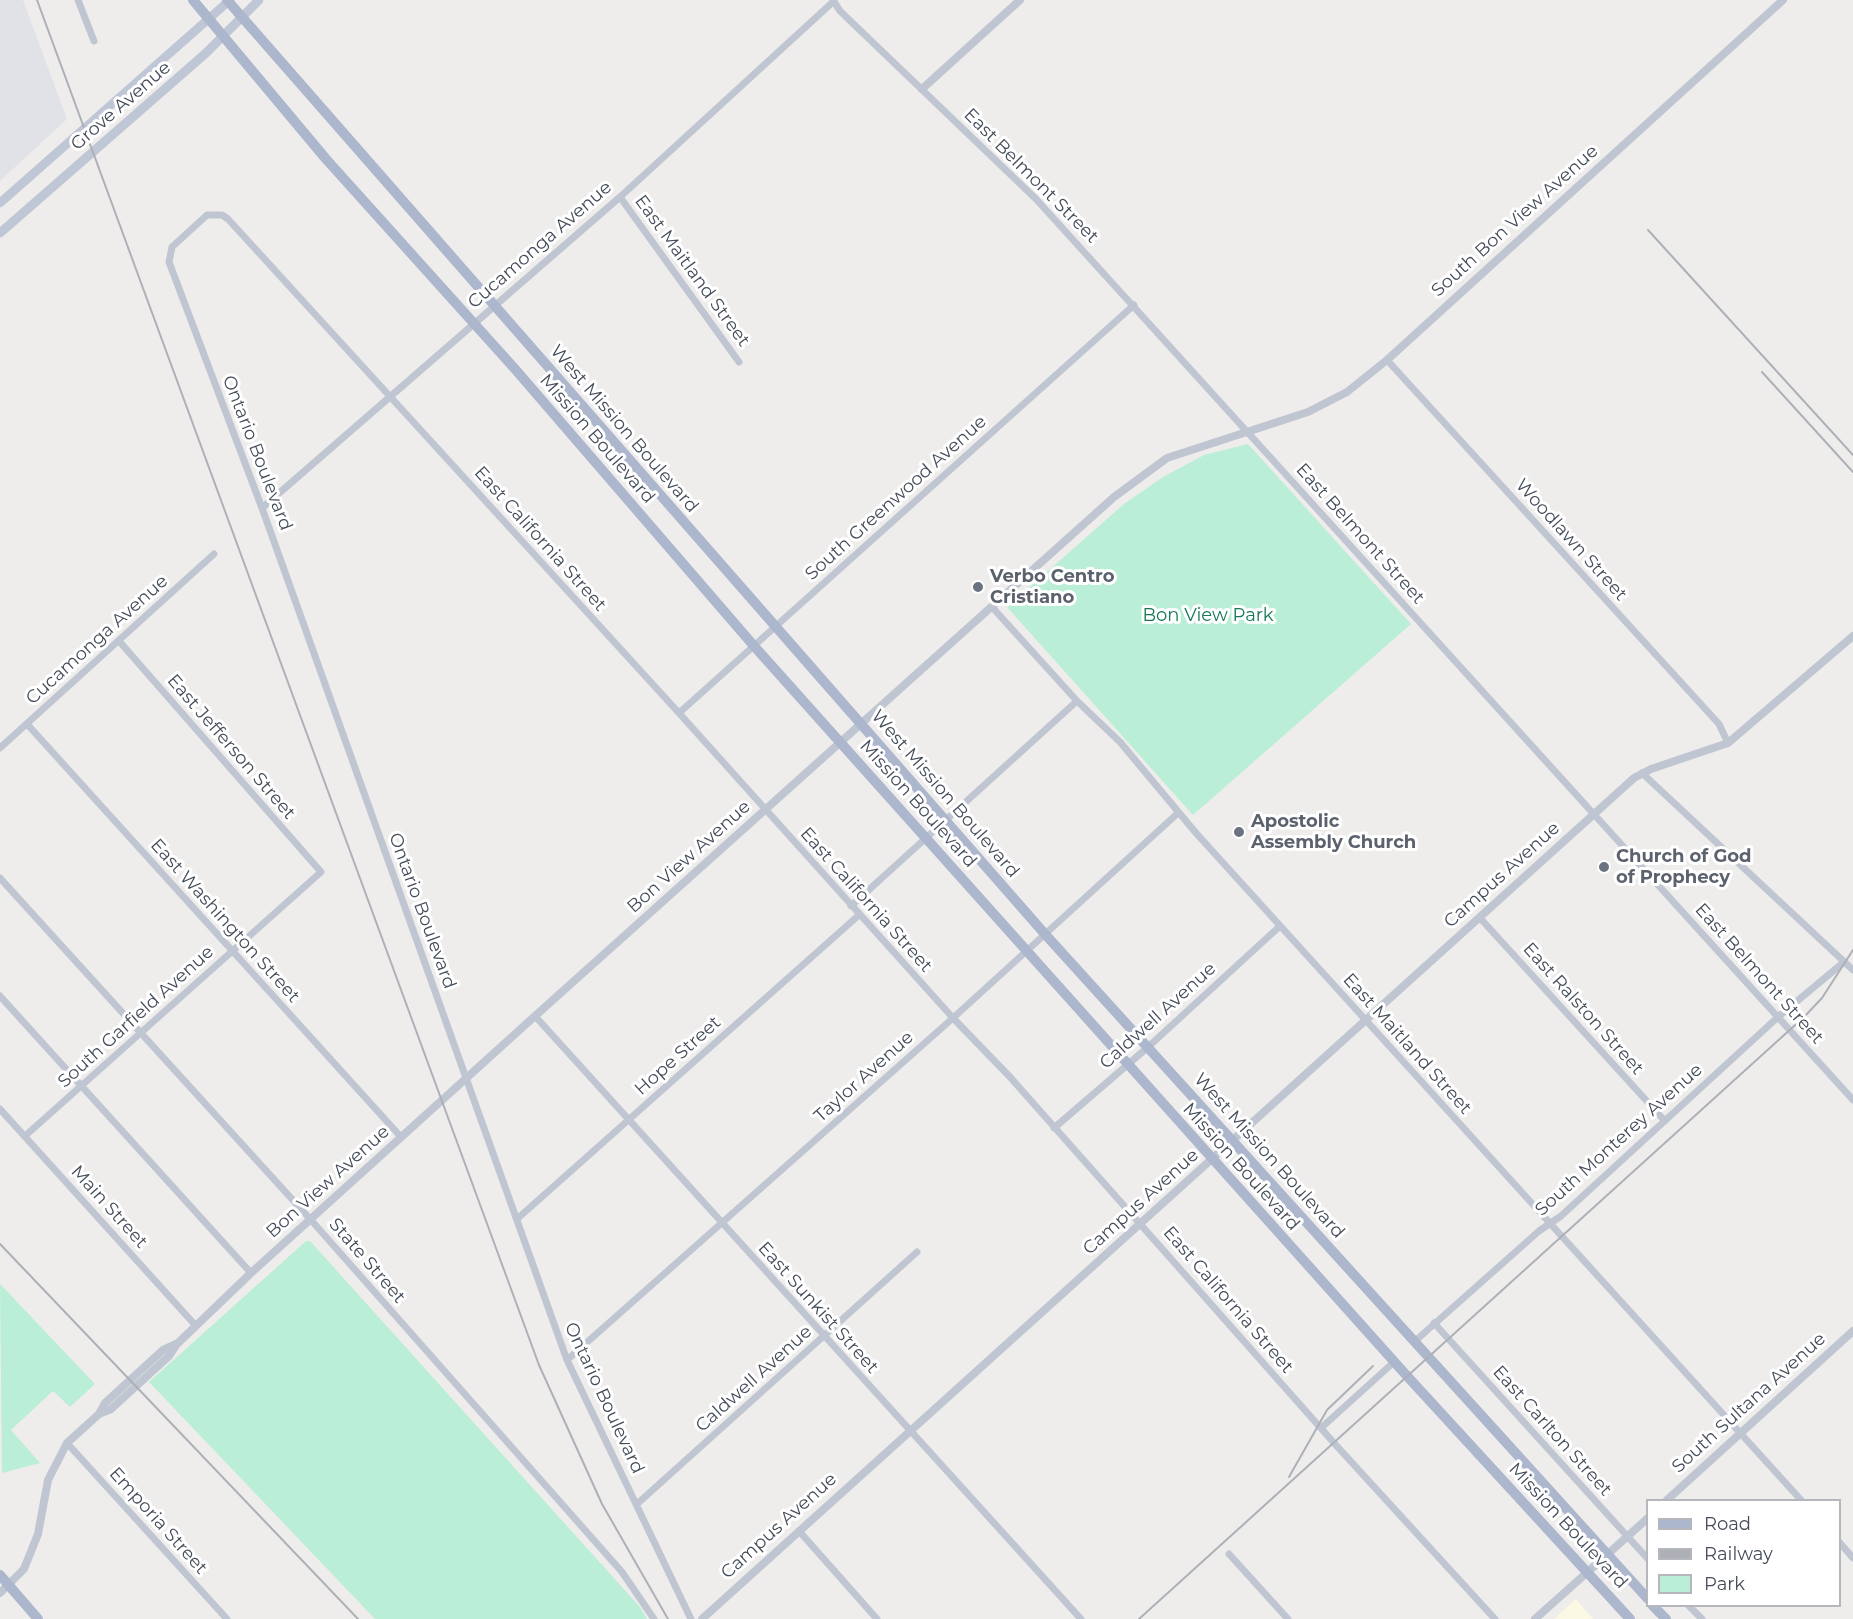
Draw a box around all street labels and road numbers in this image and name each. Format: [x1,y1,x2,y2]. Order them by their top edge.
street label: Grove Avenue [67,57,175,155]
street label: East Belmont Street [959,104,1103,248]
street label: South Bon View Avenue [1427,140,1603,302]
street label: Cucamonga Avenue [464,177,616,313]
street label: East Maitland Street [630,191,754,351]
street label: West Mission Boulevard [545,341,703,517]
street label: Mission Boulevard [535,370,659,508]
street label: Ontario Boulevard [217,372,297,534]
street label: South Greenwood Avenue [801,411,991,585]
street label: East Belmont Street [1291,459,1429,609]
street label: East California Street [469,462,611,616]
street label: Woodlawn Street [1511,475,1631,605]
street label: Cucamonga Avenue [22,571,172,709]
street label: East Jefferson Street [162,670,300,824]
street label: West Mission Boulevard [866,706,1024,882]
street label: Mission Boulevard [855,736,981,872]
street label: Bon View Avenue [623,796,755,918]
street label: Campus Avenue [1440,817,1564,933]
street label: East California Street [795,823,937,977]
street label: Ontario Boulevard [384,830,460,992]
street label: East Washington Street [146,835,304,1007]
street label: East Belmont Street [1690,899,1828,1049]
street label: East Ralston Street [1518,939,1648,1079]
street label: South Garfield Avenue [54,941,218,1093]
street label: Caldwell Avenue [1095,958,1221,1074]
street label: East Maitland Street [1338,969,1476,1119]
street label: Hope Street [631,1012,725,1100]
street label: Taylor Avenue [810,1027,918,1127]
street label: South Monterey Avenue [1531,1059,1707,1221]
street label: West Mission Boulevard [1189,1069,1349,1243]
street label: Mission Boulevard [1178,1099,1304,1235]
street label: Bon View Avenue [262,1121,394,1243]
street label: Campus Avenue [1079,1144,1203,1260]
street label: Main Street [66,1161,152,1253]
street label: State Street [324,1214,410,1308]
street label: East California Street [1158,1222,1298,1378]
street label: East Sunkist Street [753,1238,883,1378]
street label: Ontario Boulevard [559,1319,649,1477]
street label: Caldwell Avenue [691,1321,817,1437]
street label: South Sultana Avenue [1668,1328,1830,1478]
street label: East Carlton Street [1488,1361,1616,1501]
street label: Mission Boulevard [1504,1459,1632,1593]
street label: Emporia Street [104,1463,212,1579]
street label: Campus Avenue [717,1468,841,1584]

